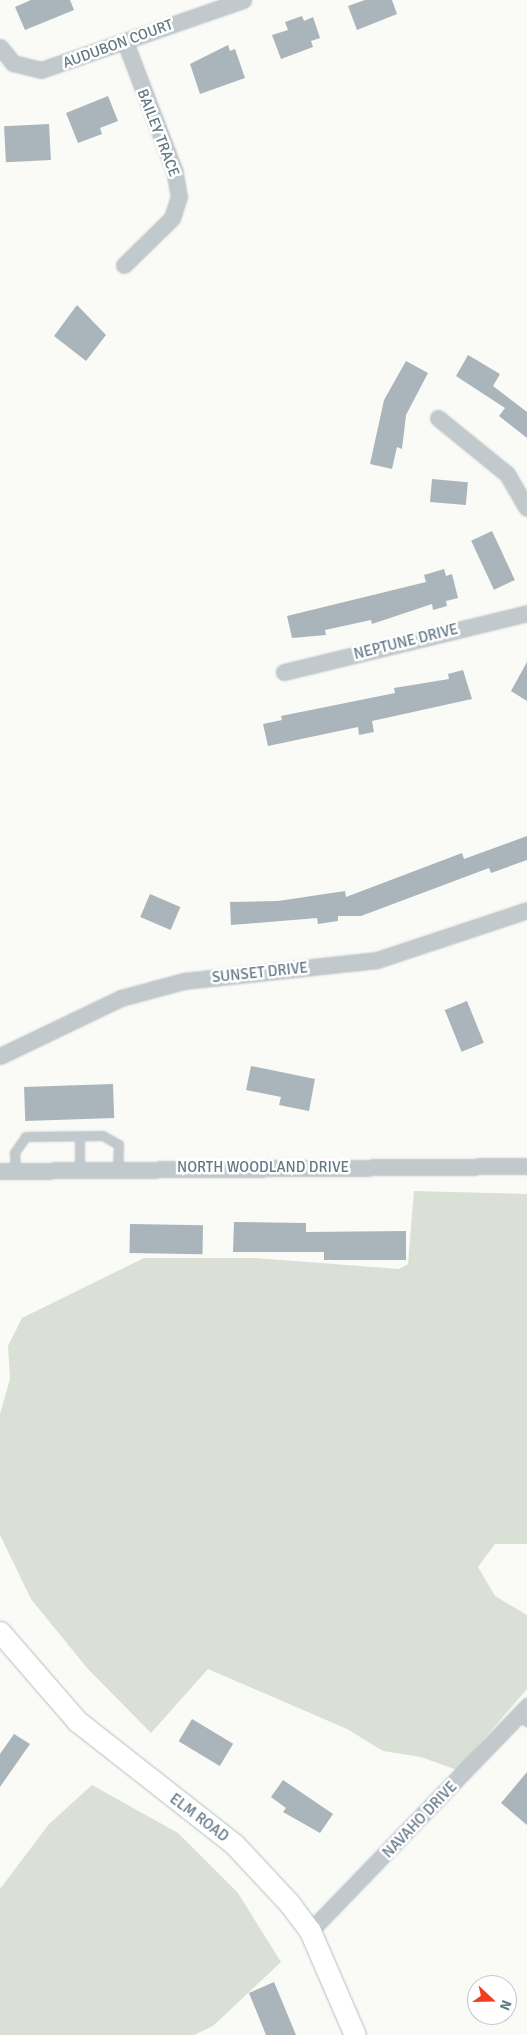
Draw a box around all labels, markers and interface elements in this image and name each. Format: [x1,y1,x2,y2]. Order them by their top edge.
street label: AUDUBON COURT [60,16,176,72]
street label: BAILEY TRACE [133,87,183,179]
street label: NEPTUNE DRIVE [352,620,460,664]
street label: SUNSET DRIVE [211,959,309,987]
street label: NORTH WOODLAND DRIVE [177,1159,349,1177]
street label: NAVAHO DRIVE [379,1778,461,1862]
street label: ELM ROAD [166,1790,232,1846]
north arrow [467,1975,517,2025]
text: N [496,1998,515,2013]

